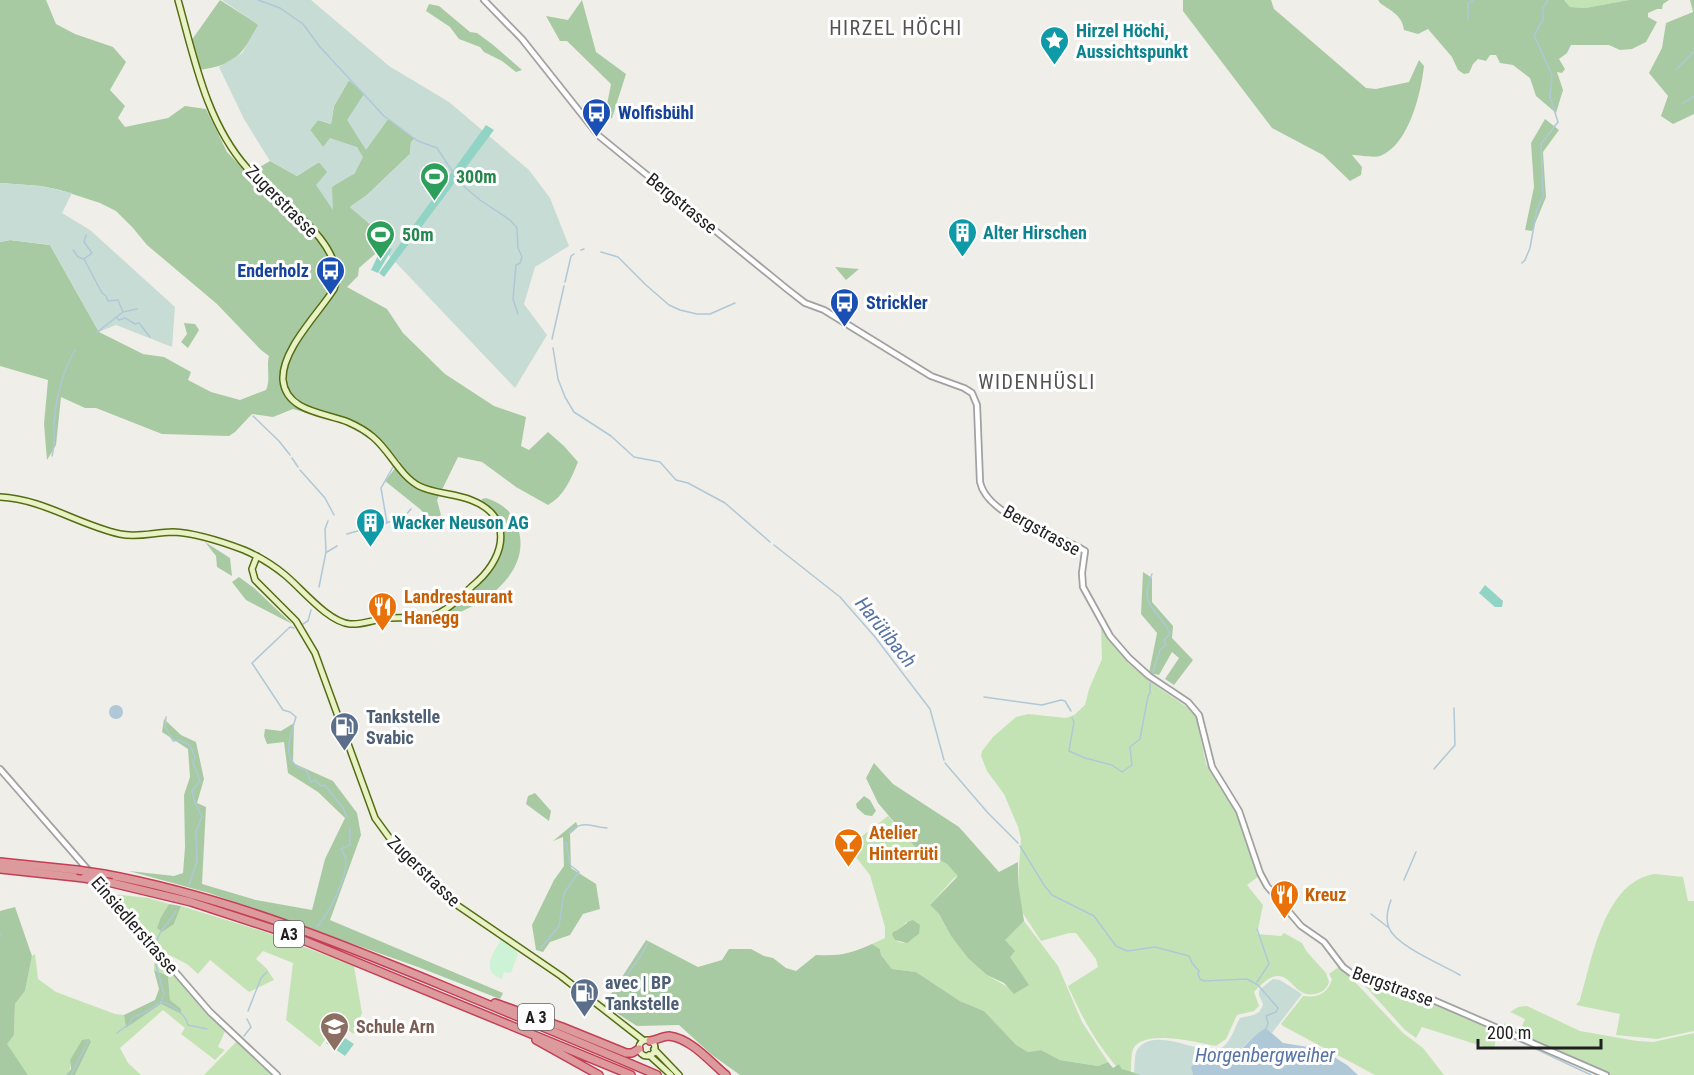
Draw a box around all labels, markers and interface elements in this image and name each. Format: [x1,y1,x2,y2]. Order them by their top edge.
district label: HIRZEL HÖCHI [829,16,963,40]
place label: Hirzel Höchi, Aussichtspunkt [1076,20,1188,62]
place icon: Hirzel Höchi, Aussichtspunkt [1039,24,1071,66]
bus stop icon: Wolfisbühl [581,96,613,138]
place label: Wolfisbühl [618,102,694,123]
sports icon: 300m [419,160,451,202]
street label: Zugerstrasse [242,161,322,241]
place label: 300m [456,166,497,187]
street label: Bergstrasse [643,168,721,238]
building icon: Alter Hirschen [946,216,978,258]
sports icon: 50m [365,218,397,260]
place label: Alter Hirschen [983,222,1087,243]
place label: 50m [402,224,434,245]
bus stop icon: Enderholz [314,254,346,296]
place label: Enderholz [237,260,309,281]
bus stop icon: Strickler [829,286,861,328]
place label: Strickler [866,292,928,313]
district label: WIDENHÜSLI [978,370,1096,394]
street label: Bergstrasse [1000,500,1084,560]
building icon: Wacker Neuson AG [355,506,387,548]
place label: Wacker Neuson AG [392,512,529,533]
place label: Landrestaurant Hanegg [404,586,513,628]
restaurant icon: Landrestaurant Hanegg [367,590,399,632]
water label: Harütibach [850,592,922,672]
place label: Tankstelle Svabic [366,706,441,748]
fuel station icon: Tankstelle Svabic [329,710,361,752]
place label: Atelier Hinterrüti [869,822,938,864]
bar icon: Atelier Hinterrüti [832,826,864,868]
street label: Zugerstrasse [383,831,465,911]
street label: Einsiedlerstrasse [87,872,183,978]
restaurant icon: Kreuz [1268,878,1300,920]
place label: Kreuz [1305,884,1346,905]
road number: A3 [274,921,304,947]
street label: Bergstrasse [1350,962,1436,1010]
place label: avec | BP Tankstelle [605,972,680,1014]
fuel station icon: avec | BP Tankstelle [568,976,600,1018]
road number: A 3 [518,1004,554,1030]
school or university icon: Schule Arn [319,1010,351,1052]
scale bar [1478,1012,1601,1050]
place label: Schule Arn [356,1016,435,1037]
text: 200 m [1487,1022,1531,1043]
water label: Horgenbergweiher [1195,1043,1336,1067]

